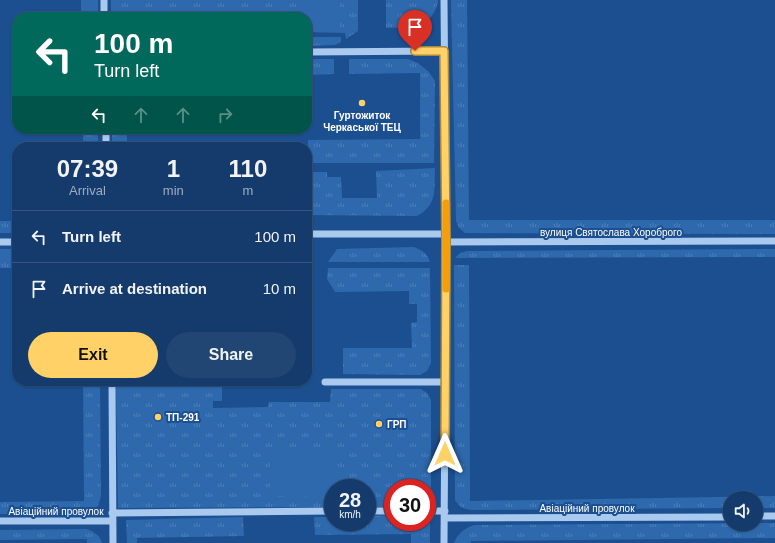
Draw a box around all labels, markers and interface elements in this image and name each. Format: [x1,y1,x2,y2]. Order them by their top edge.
pin [398,10,432,51]
icon: arrive [404,16,426,38]
icon: left [28,28,80,80]
text: 100 m [94,28,173,59]
text: Turn left [94,61,159,81]
marker: Гуртожиток Черкаської ТЕЦ [357,98,367,108]
icon: left [88,104,110,126]
icon: ahead [130,104,152,126]
icon: ahead [172,104,194,126]
icon: right [214,104,236,126]
place label: Гуртожиток Черкаської ТЕЦ [323,110,402,133]
text: 07:39 [57,155,118,182]
text: 1 [167,155,180,182]
text: 110 [229,155,267,182]
text: Arrival [69,183,106,198]
text: min [163,183,184,198]
text: m [242,183,253,198]
icon: left [28,226,50,248]
street label: вулиця Святослава Хороброго [540,227,682,238]
text: Turn left [62,228,121,245]
text: 100 m [254,228,296,245]
icon: arrive [28,278,50,300]
text: Arrive at destination [62,280,207,297]
text: 10 m [263,280,296,297]
button: Exit [28,332,158,378]
button: Share [166,332,296,378]
marker: ТП-291 [153,412,163,422]
place label: ТП-291 [166,412,200,423]
marker: ГРП [374,419,384,429]
place label: ГРП [387,419,407,430]
position arrow [424,433,466,475]
speed limit sign: 30 [384,479,436,531]
text: 28 [339,489,361,511]
map controls [723,491,763,531]
button: sound [723,491,763,531]
street label: Авіаційний провулок [539,503,635,514]
street label: Авіаційний провулок [8,506,104,517]
text: km/h [339,509,361,520]

